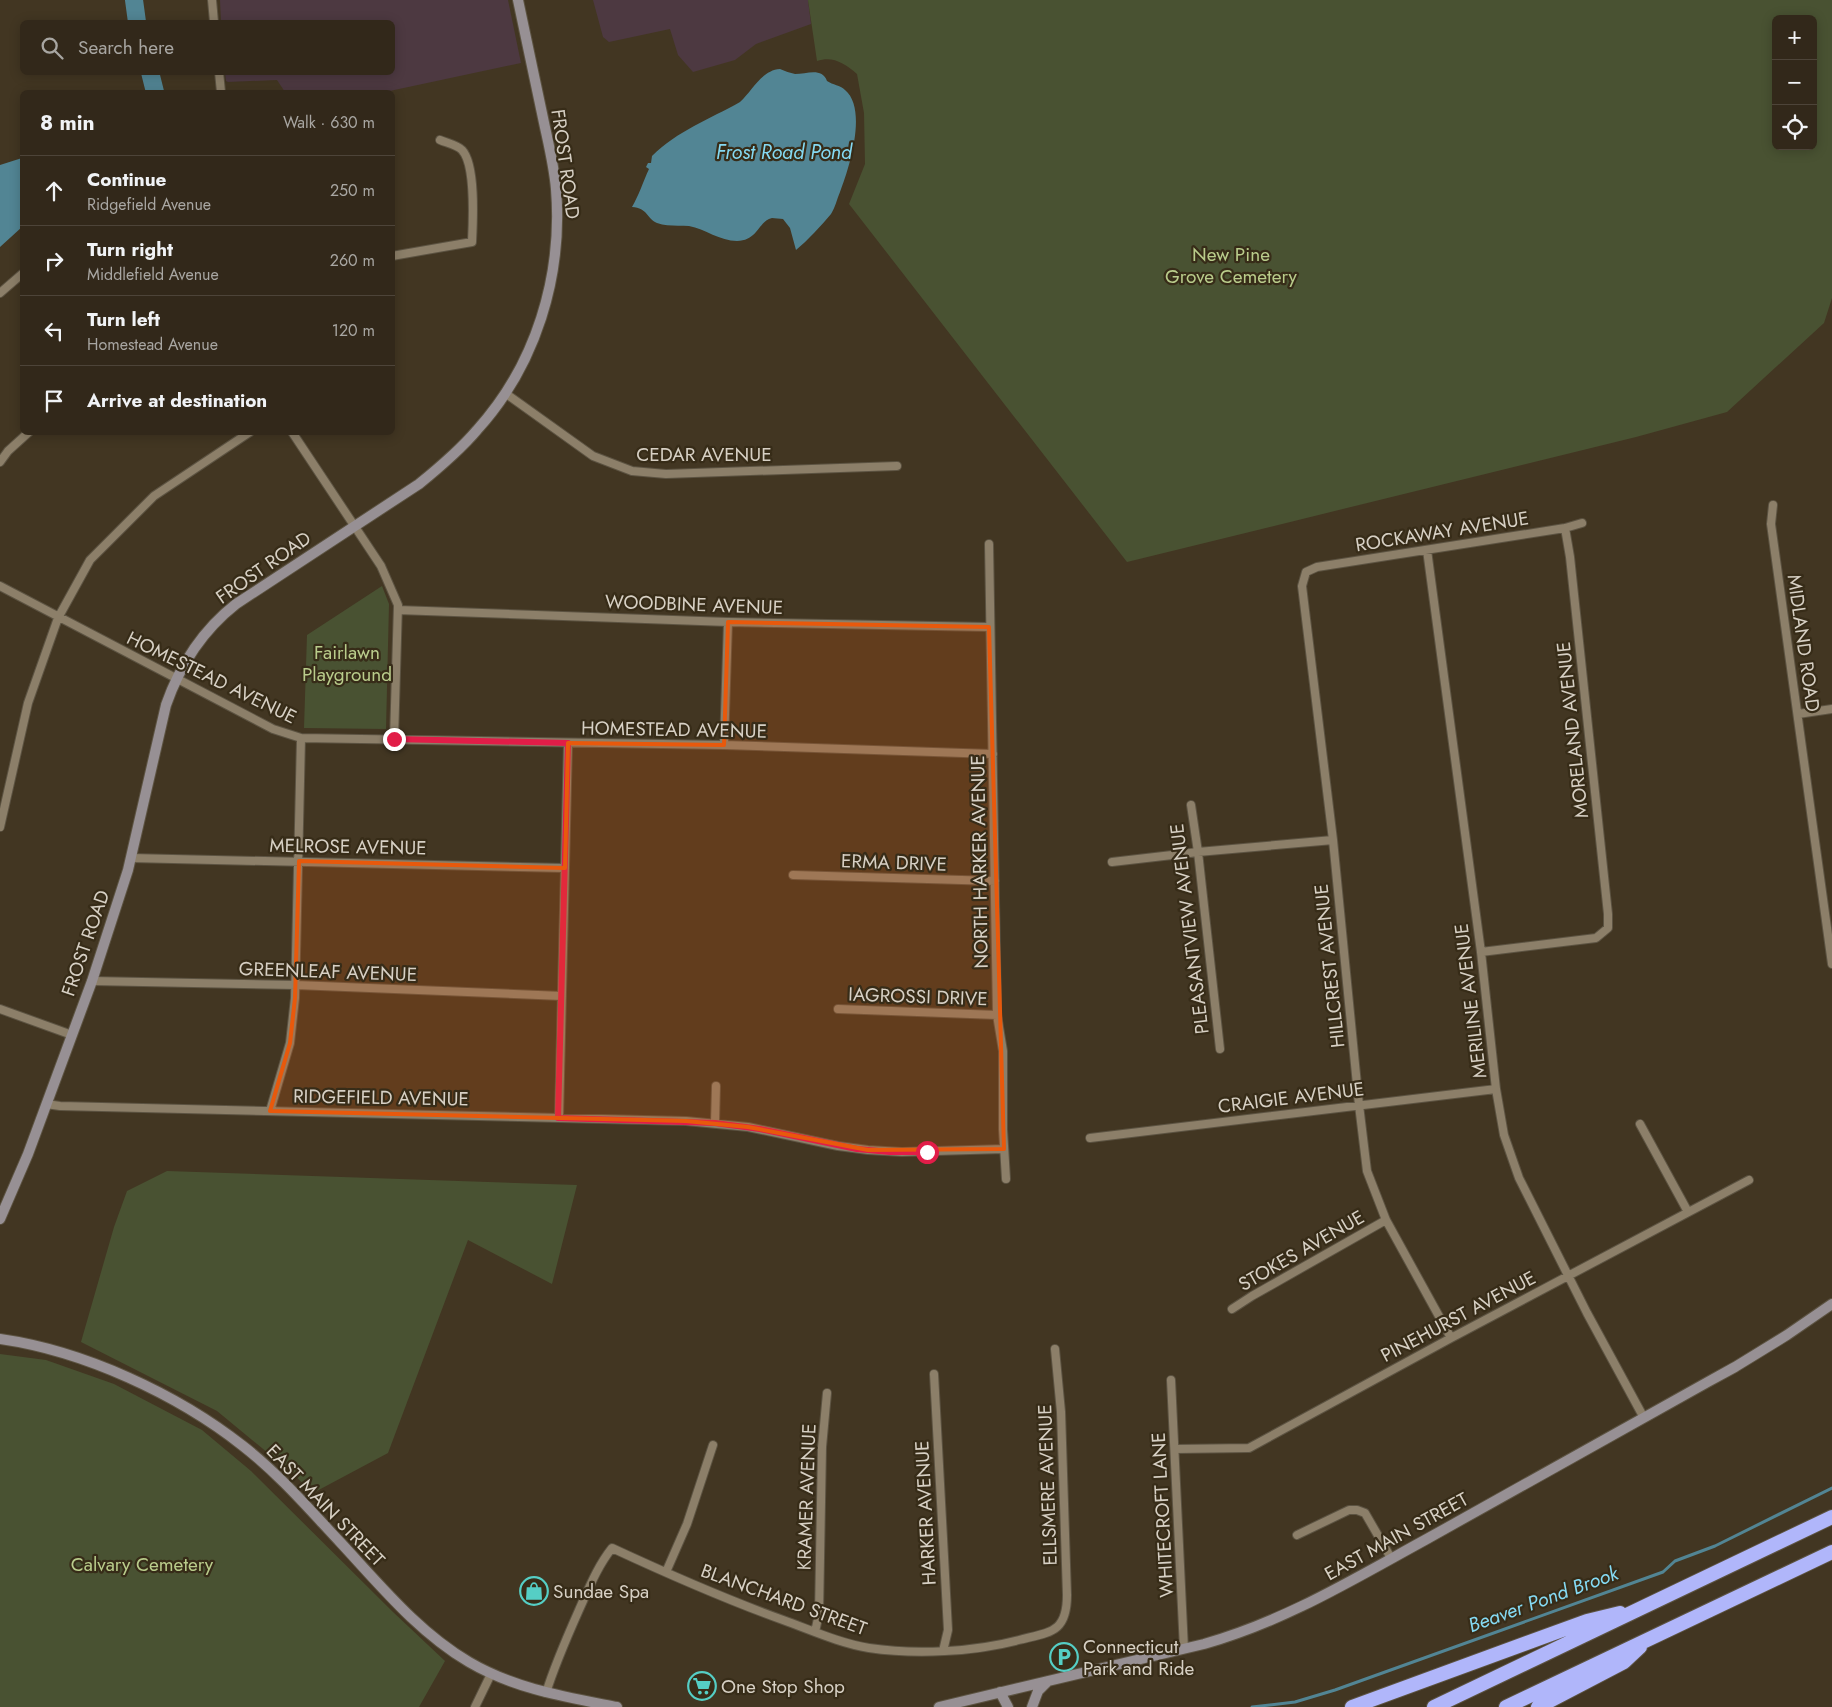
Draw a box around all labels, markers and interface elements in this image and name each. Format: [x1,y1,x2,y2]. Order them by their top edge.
map controls [1772,15,1817,150]
button: + [1772,15,1817,60]
search box [20,20,395,75]
icon: search [38,34,66,62]
text: Search here [78,34,174,61]
button: − [1772,60,1817,105]
button: locate [1772,105,1817,150]
street label: FROST ROAD [544,107,587,221]
text: 8 min [40,108,95,138]
text: Walk · 630 m [283,111,375,134]
water label: Frost Road Pond [716,138,853,167]
text: Continue [87,166,166,193]
icon: ahead [40,177,68,205]
text: 250 m [330,179,375,202]
text: Ridgefield Avenue [87,193,211,216]
text: Turn right [87,236,173,263]
park label: New Pine Grove Cemetery [1165,241,1298,290]
icon: right [40,247,68,275]
text: 260 m [330,249,375,272]
text: Middlefield Avenue [87,263,219,286]
text: Turn left [87,306,160,333]
icon: left [40,317,68,345]
text: 120 m [332,319,375,342]
text: Homestead Avenue [87,333,218,356]
icon: arrive [40,387,68,415]
text: Arrive at destination [87,387,267,414]
street label: CEDAR AVENUE [636,441,772,468]
street label: ROCKAWAY AVENUE [1353,504,1531,559]
street label: FROST ROAD [210,525,316,610]
street label: MIDLAND ROAD [1780,573,1827,714]
street label: WOODBINE AVENUE [604,588,784,621]
street label: HOMESTEAD AVENUE [122,625,301,730]
park label: Fairlawn Playground [302,639,392,688]
street label: MORELAND AVENUE [1550,640,1595,819]
street label: HOMESTEAD AVENUE [581,714,767,745]
route end [383,728,406,751]
street label: NORTH HARKER AVENUE [964,755,995,969]
street label: PLEASANTVIEW AVENUE [1163,822,1216,1036]
street label: MELROSE AVENUE [269,832,427,861]
street label: ERMA DRIVE [841,847,947,878]
street label: HILLCREST AVENUE [1307,883,1352,1049]
street label: FROST ROAD [55,886,116,1000]
street label: MERILINE AVENUE [1448,922,1493,1080]
street label: GREENLEAF AVENUE [238,955,418,988]
street label: IAGROSSI DRIVE [848,981,988,1012]
street label: CRAIGIE AVENUE [1216,1075,1366,1120]
street label: RIDGEFIELD AVENUE [293,1082,469,1113]
route start [916,1141,939,1164]
street label: STOKES AVENUE [1233,1203,1369,1297]
street label: PINEHURST AVENUE [1376,1264,1541,1369]
street label: ELLSMERE AVENUE [1031,1404,1064,1566]
street label: KRAMER AVENUE [790,1423,823,1571]
street label: WHITECROFT LANE [1145,1432,1180,1598]
street label: EAST MAIN STREET [260,1438,391,1573]
street label: HARKER AVENUE [908,1440,943,1586]
street label: EAST MAIN STREET [1319,1486,1473,1587]
park label: Calvary Cemetery [71,1551,214,1578]
street label: BLANCHARD STREET [697,1557,871,1642]
water label: Beaver Pond Brook [1464,1558,1624,1640]
shop icon: Sundae Spa [519,1576,549,1606]
place label: Sundae Spa [553,1578,649,1605]
place label: Connecticut Park and Ride [1083,1633,1195,1682]
parking icon: Connecticut Park and Ride [1049,1642,1079,1672]
supermarket icon: One Stop Shop [687,1671,717,1701]
place label: One Stop Shop [721,1673,845,1700]

